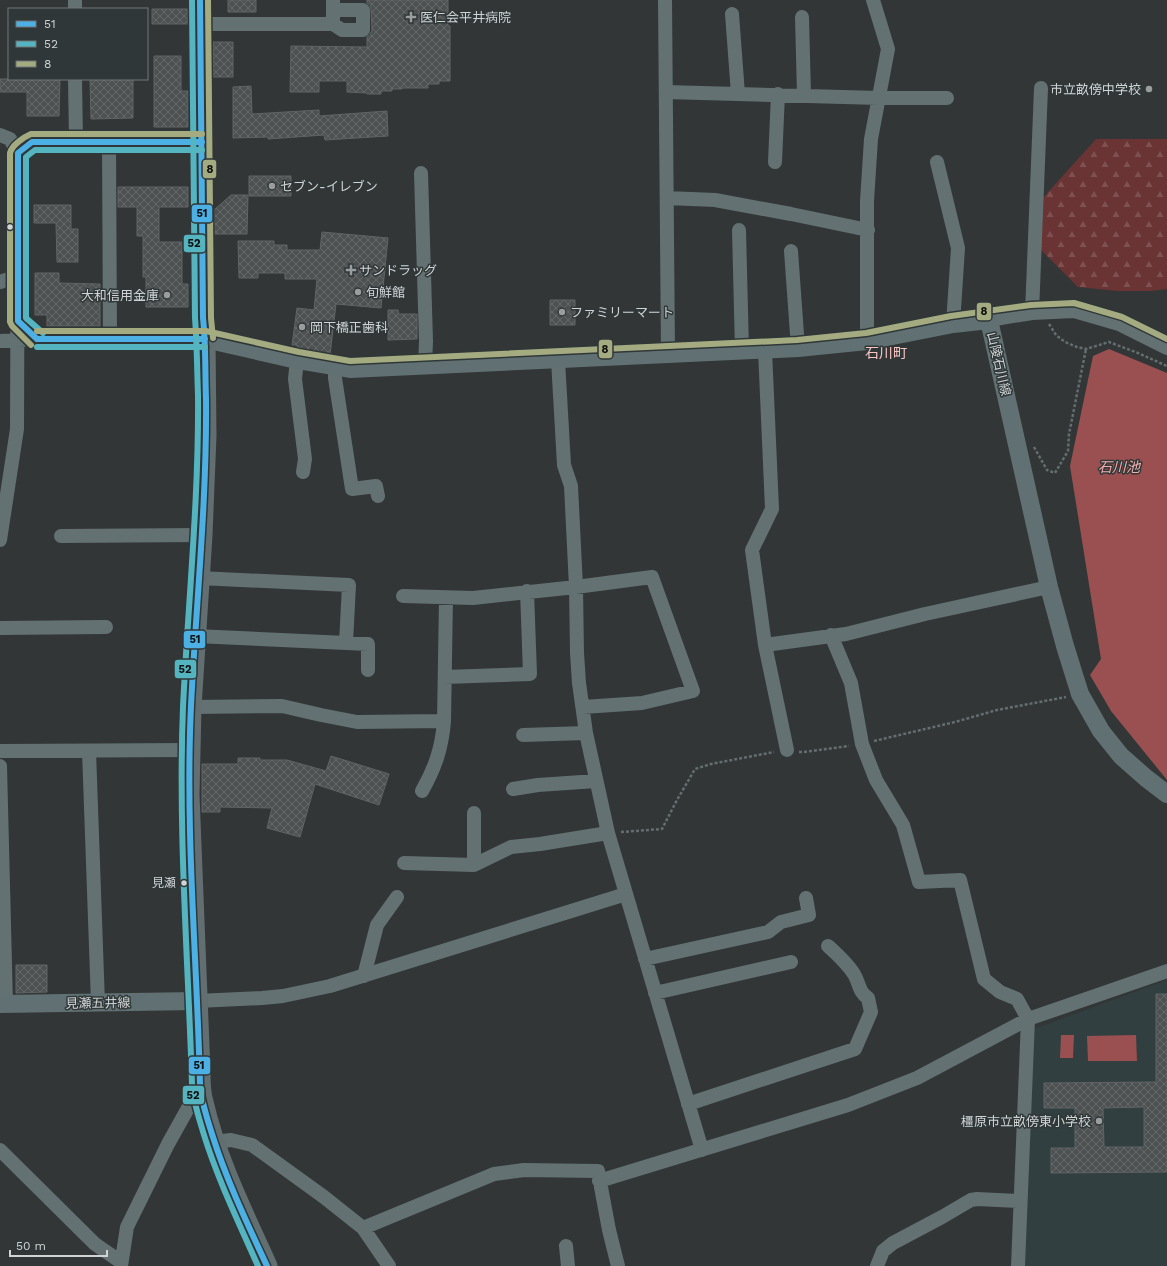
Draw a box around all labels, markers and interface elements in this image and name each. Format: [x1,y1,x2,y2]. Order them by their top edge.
legend [8,8,148,80]
place label: 医仁会平井病院 [420,10,511,25]
marker: 医仁会平井病院 [405,11,417,23]
text: 51 [44,17,56,31]
text: 52 [44,37,58,51]
text: 8 [44,57,51,71]
place label: 市立畝傍中学校 [1050,82,1141,97]
marker: 市立畝傍中学校 [1144,84,1154,94]
line badge: 8 [202,159,217,179]
text: 8 [207,163,214,176]
place label: セブン-イレブン [280,179,378,194]
marker: セブン-イレブン [267,181,277,191]
line badge: 51 [191,204,213,223]
text: 51 [196,207,208,220]
unlabelled marker [5,222,15,232]
line badge: 52 [183,234,206,253]
text: 52 [188,237,201,250]
place label: サンドラッグ [359,263,437,278]
marker: サンドラッグ [346,265,356,275]
place label: 旬鮮館 [366,285,405,300]
marker: 旬鮮館 [353,287,363,297]
place label: 大和信用金庫 [81,288,159,303]
marker: 大和信用金庫 [162,290,172,300]
line badge: 8 [976,302,992,321]
place label: ファミリーマート [570,305,674,320]
text: 8 [981,305,988,318]
marker: ファミリーマート [557,307,567,317]
place label: 岡下橋正歯科 [310,320,388,335]
marker: 岡下橋正歯科 [297,322,307,332]
street label: 山陵石川線 [984,331,1014,397]
line badge: 8 [598,339,613,359]
text: 8 [602,343,609,356]
district label: 石川町 [865,345,907,361]
water label: 石川池 [1098,459,1142,475]
line badge: 51 [183,630,206,649]
text: 51 [189,633,201,646]
line badge: 52 [174,659,197,679]
text: 52 [179,663,192,676]
place label: 見瀬 [152,876,176,890]
marker: 見瀬 [179,878,189,888]
street label: 見瀬五井線 [65,995,131,1011]
line badge: 51 [188,1056,211,1075]
text: 51 [193,1059,205,1072]
line badge: 52 [182,1085,205,1105]
text: 52 [187,1089,200,1102]
place label: 橿原市立畝傍東小学校 [961,1114,1091,1129]
marker: 橿原市立畝傍東小学校 [1094,1116,1104,1126]
scale bar [10,1232,107,1258]
text: 50 m [16,1239,46,1253]

